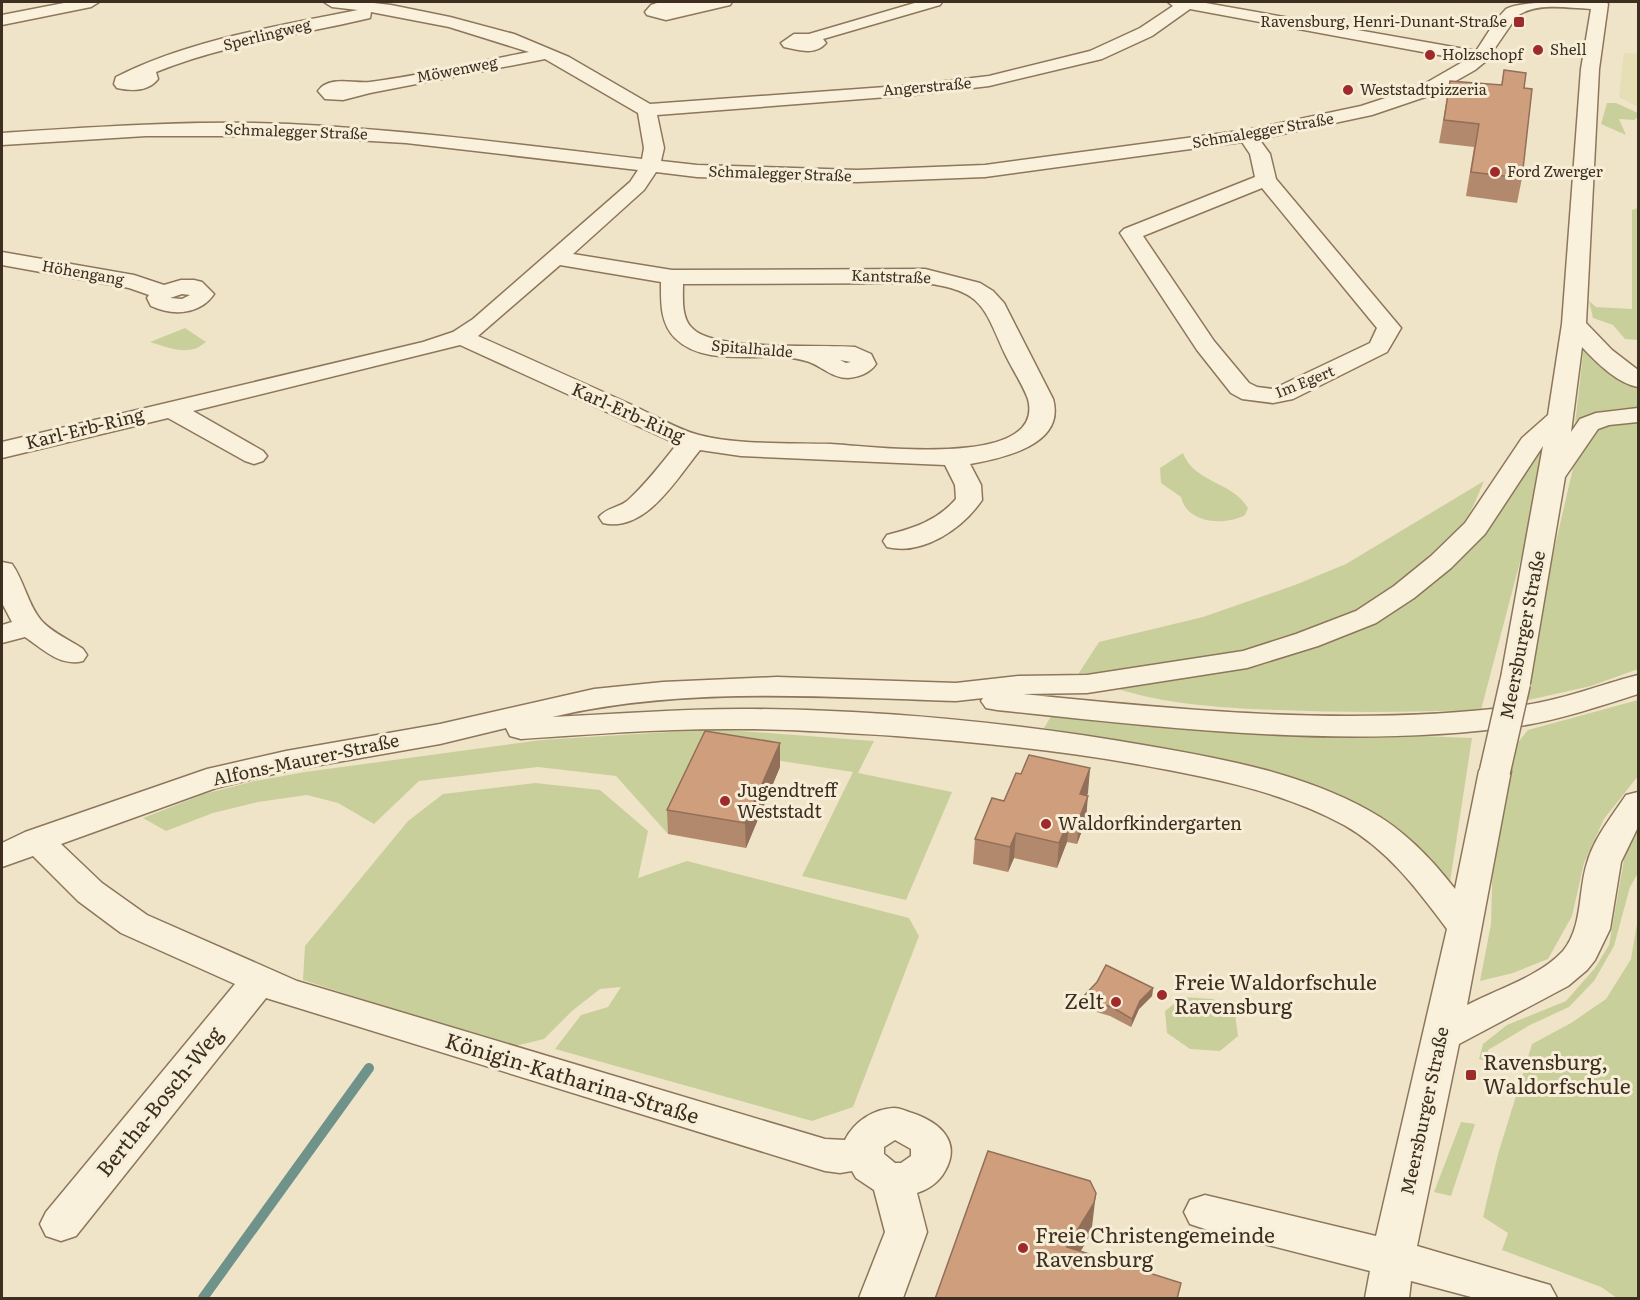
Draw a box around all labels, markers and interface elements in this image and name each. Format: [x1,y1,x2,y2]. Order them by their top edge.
place label: Ravensburg, Henri-Dunant-Straße [1260,9,1507,32]
street label: Sperlingweg [220,11,314,56]
marker: Ravensburg, Henri-Dunant-Straße [1512,15,1526,29]
place label: Shell [1550,37,1586,60]
place label: Holzschopf [1442,42,1524,65]
marker: Shell [1531,43,1545,57]
marker: Holzschopf [1423,48,1437,62]
street label: Möwenweg [414,49,500,88]
street label: Angerstraße [882,70,972,101]
place label: Weststadtpizzeria [1360,77,1488,100]
marker: Weststadtpizzeria [1341,83,1355,97]
street label: Schmalegger Straße [1190,106,1336,153]
street label: Schmalegger Straße [224,117,368,145]
street label: Schmalegger Straße [708,159,852,187]
place label: Ford Zwerger [1507,159,1603,182]
marker: Ford Zwerger [1488,165,1502,179]
street label: Höhengang [40,253,127,290]
street label: Kantstraße [851,263,932,288]
street label: Spitalhalde [711,332,794,363]
street label: Im Egert [1271,358,1338,403]
street label: Karl-Erb-Ring [568,375,690,449]
street label: Karl-Erb-Ring [23,400,148,455]
street label: Meersburger Straße [1492,548,1551,721]
street label: Alfons-Maurer-Straße [210,726,401,791]
place label: Jugendtreff Weststadt [737,776,839,824]
marker: Jugendtreff Weststadt [718,794,732,808]
place label: Waldorfkindergarten [1058,809,1242,836]
marker: Waldorfkindergarten [1039,817,1053,831]
place label: Freie Waldorfschule Ravensburg [1174,965,1377,1020]
place label: Zelt [1064,984,1105,1015]
marker: Freie Waldorfschule Ravensburg [1155,988,1169,1002]
marker: Zelt [1109,995,1123,1009]
street label: Bertha-Bosch-Weg [88,1018,229,1182]
street label: Königin-Katharina-Straße [442,1023,704,1130]
street label: Meersburger Straße [1393,1024,1455,1197]
place label: Ravensburg, Waldorfschule [1483,1045,1631,1100]
marker: Ravensburg, Waldorfschule [1464,1068,1478,1082]
place label: Freie Christengemeinde Ravensburg [1035,1218,1275,1273]
marker: Freie Christengemeinde Ravensburg [1016,1241,1030,1255]

